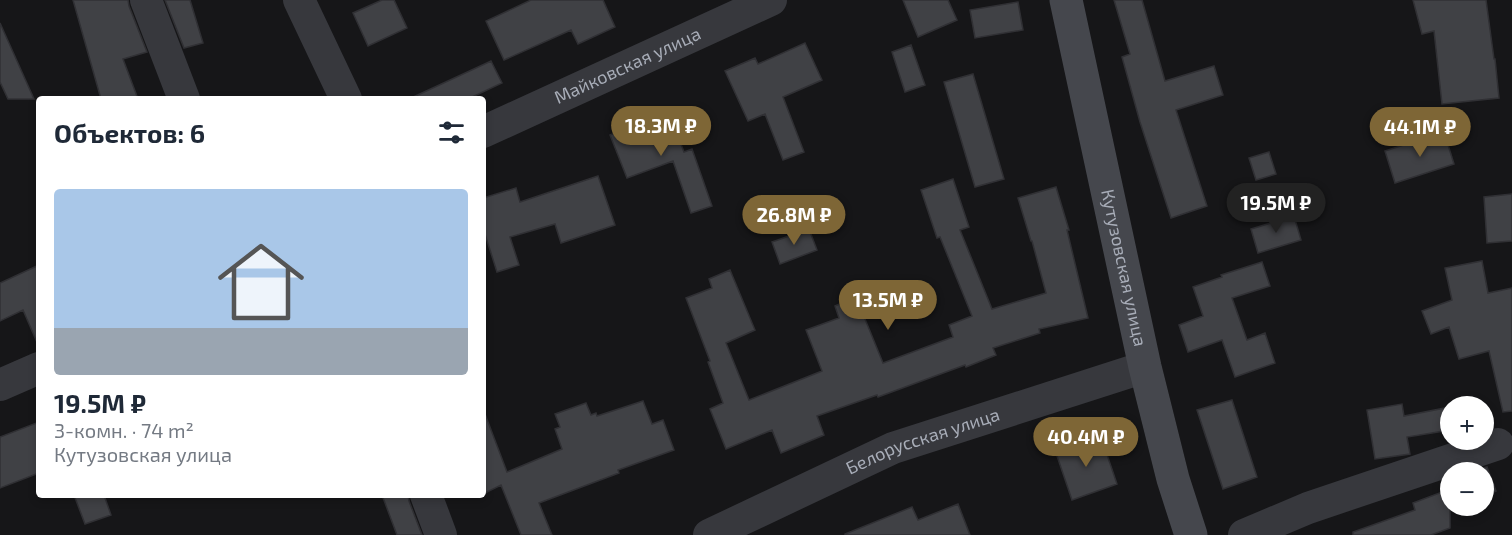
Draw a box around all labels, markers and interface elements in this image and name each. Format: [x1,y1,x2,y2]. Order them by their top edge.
street label: Майковская улица [550,22,704,108]
pin: 18.3M ₽ [606,106,716,157]
pin: 44.1M ₽ [1365,107,1475,158]
text: 18.3M ₽ [625,113,697,137]
text: 44.1M ₽ [1384,114,1456,138]
icon: filters [435,116,468,149]
text: Объектов: 6 [54,117,205,148]
pin: 19.5M ₽ [1221,183,1331,234]
street label: Кутузовская улица [1097,187,1152,348]
text: 19.5M ₽ [1241,190,1311,214]
pin: 26.8M ₽ [739,195,849,246]
text: 26.8M ₽ [756,202,832,226]
icon: home [207,228,315,336]
pin: 13.5M ₽ [833,280,943,331]
text: 13.5M ₽ [853,287,923,311]
text: 19.5M ₽ [54,387,146,418]
map controls [1440,396,1494,516]
button: + [1440,396,1494,450]
street label: Белорусская улица [842,402,1002,479]
pin: 40.4M ₽ [1031,417,1141,468]
text: 3-комн. · 74 m² [54,418,194,442]
text: 40.4M ₽ [1047,424,1125,448]
text: Кутузовская улица [54,442,232,466]
button: − [1440,462,1494,516]

